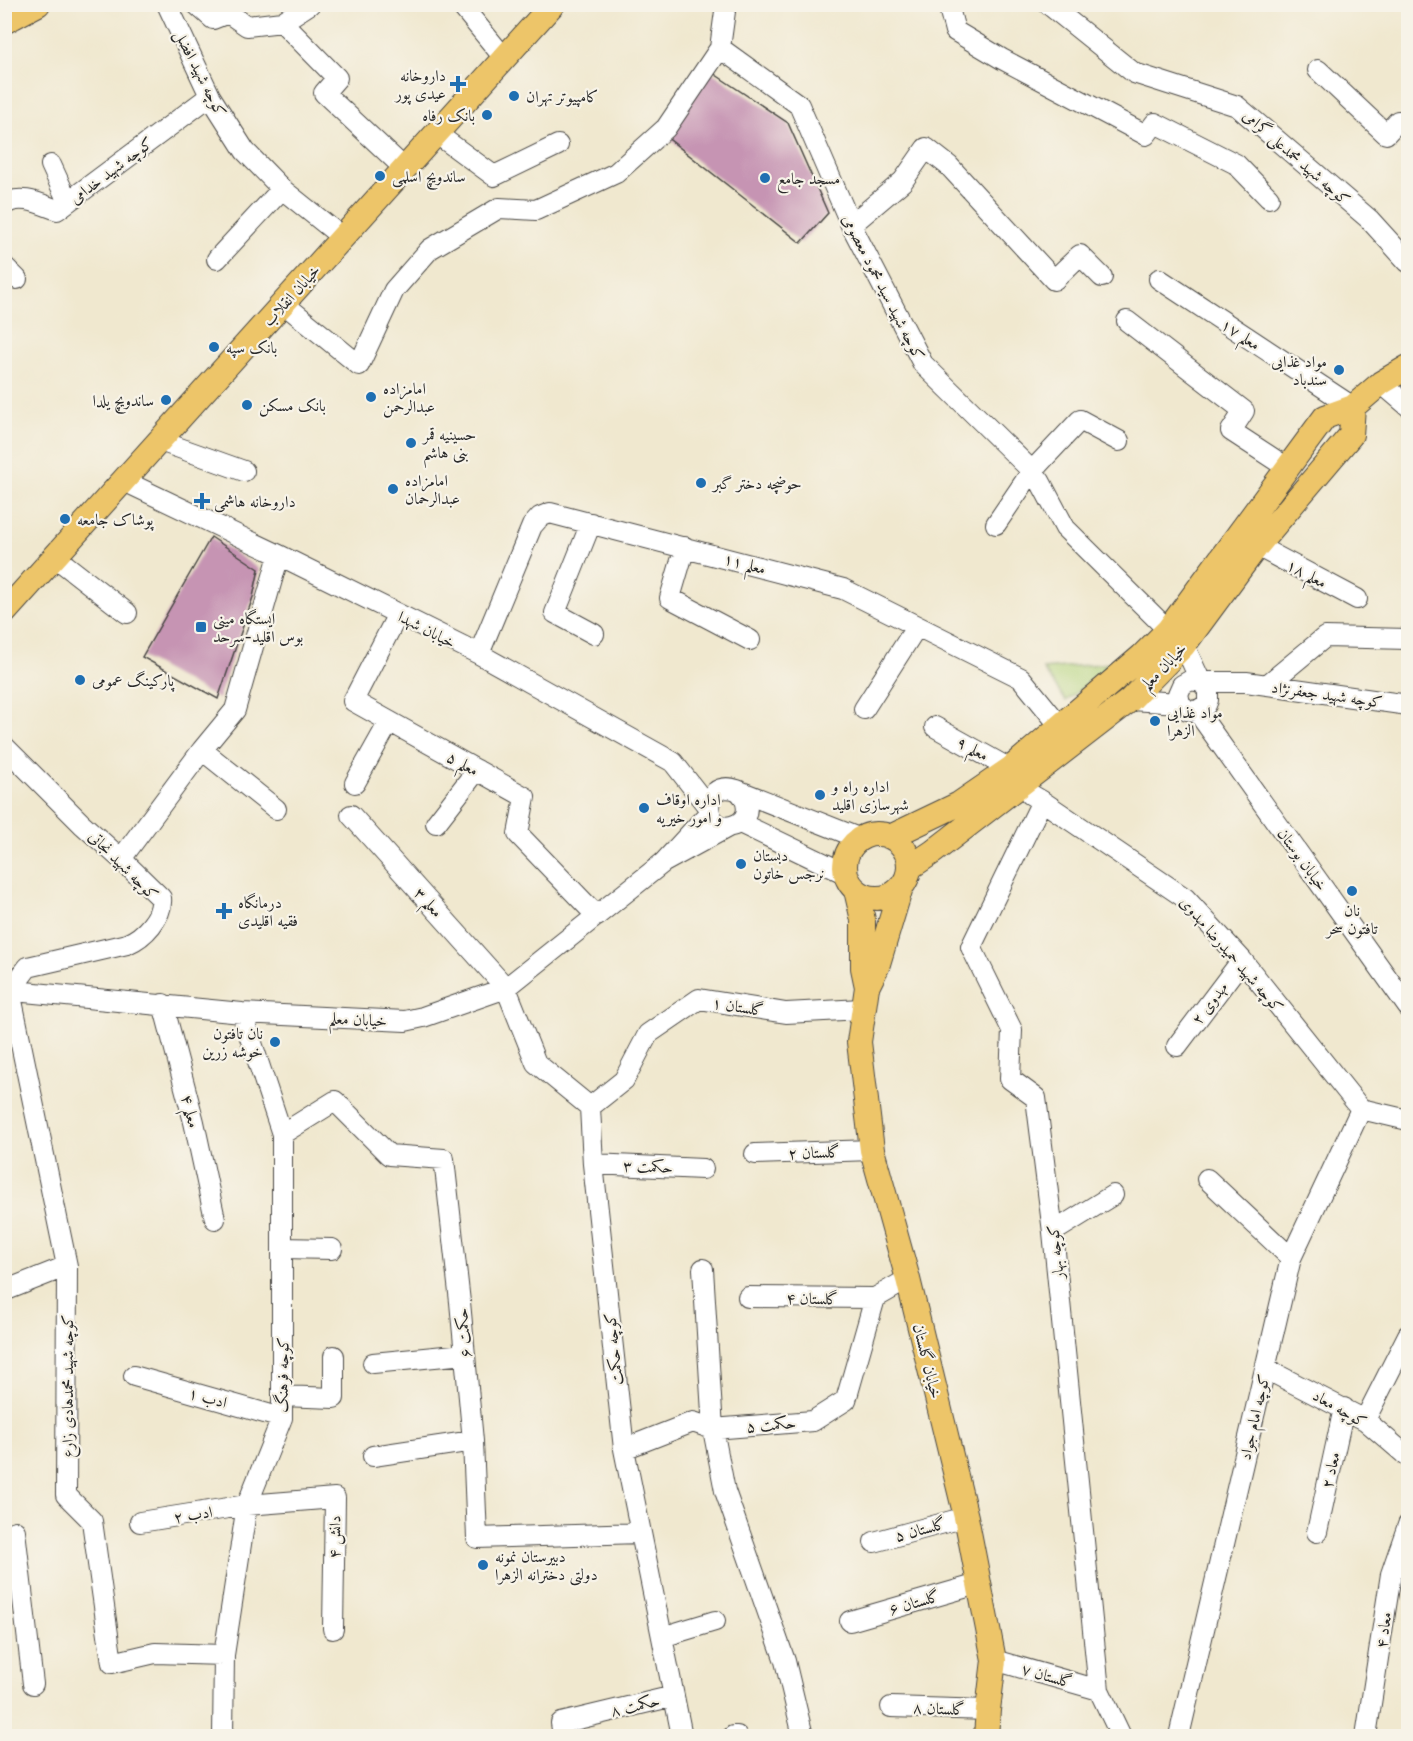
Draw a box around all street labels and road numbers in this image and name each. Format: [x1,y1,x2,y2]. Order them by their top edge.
street label: کوچه شهید افضل [169,26,231,121]
street label: کوچه شهید محمدعلی گرامی [1238,105,1355,211]
street label: کوچه شهید خدامی [65,132,158,209]
street label: کوچه شهید سید محمود معصومی [837,211,929,364]
street label: خیابان انقلاب [258,260,325,331]
street label: معلم ۱۷ [1214,314,1264,360]
street label: معلم ۱۱ [720,548,768,585]
street label: معلم ۱۸ [1280,554,1331,598]
street label: خیابان شهدا [394,606,459,653]
street label: خیابان معلم [1136,638,1195,699]
street label: کوچه شهید جعفرنژاد [1270,676,1384,714]
street label: معلم ۹ [950,731,992,771]
street label: معلم ۵ [440,746,482,786]
street label: خیابان بوستان [1273,824,1332,895]
street label: کوچه شهید نجاتی [84,826,163,905]
street label: معلم ۳ [405,883,448,926]
street label: کوچه شهید حمیدرضا مهدوی [1174,892,1288,1018]
street label: مهدوی ۲ [1186,978,1232,1029]
street label: گلستان ۱ [711,992,765,1020]
street label: خیابان معلم [328,1007,387,1037]
street label: معلم ۴ [170,1092,205,1131]
street label: گلستان ۲ [788,1141,840,1163]
street label: حکمت ۳ [623,1155,673,1177]
street label: کوچه بهار [1042,1224,1070,1282]
street label: گلستان ۴ [786,1288,838,1308]
street label: حکمت ۶ [451,1307,475,1359]
street label: کوچه حکمت [599,1312,629,1386]
street label: کوچه شهید محمدهادی زارع [57,1314,81,1458]
street label: خیابان گلستان [909,1321,947,1401]
street label: کوچه فرهنگ [271,1337,295,1413]
street label: کوچه امام جواد [1234,1372,1278,1463]
street label: ادب ۱ [186,1382,230,1413]
street label: کوچه معاد [1308,1385,1371,1433]
street label: حکمت ۵ [745,1412,797,1436]
street label: معاد ۲ [1316,1450,1344,1490]
street label: ادب ۲ [172,1501,214,1528]
street label: گلستان ۵ [892,1513,948,1545]
street label: دانش ۴ [324,1515,345,1559]
street label: گلستان ۶ [886,1585,942,1619]
street label: معاد ۴ [1371,1610,1395,1650]
street label: گلستان ۷ [1019,1658,1075,1692]
street label: حکمت ۸ [608,1690,662,1720]
street label: گلستان ۸ [913,1697,965,1719]

